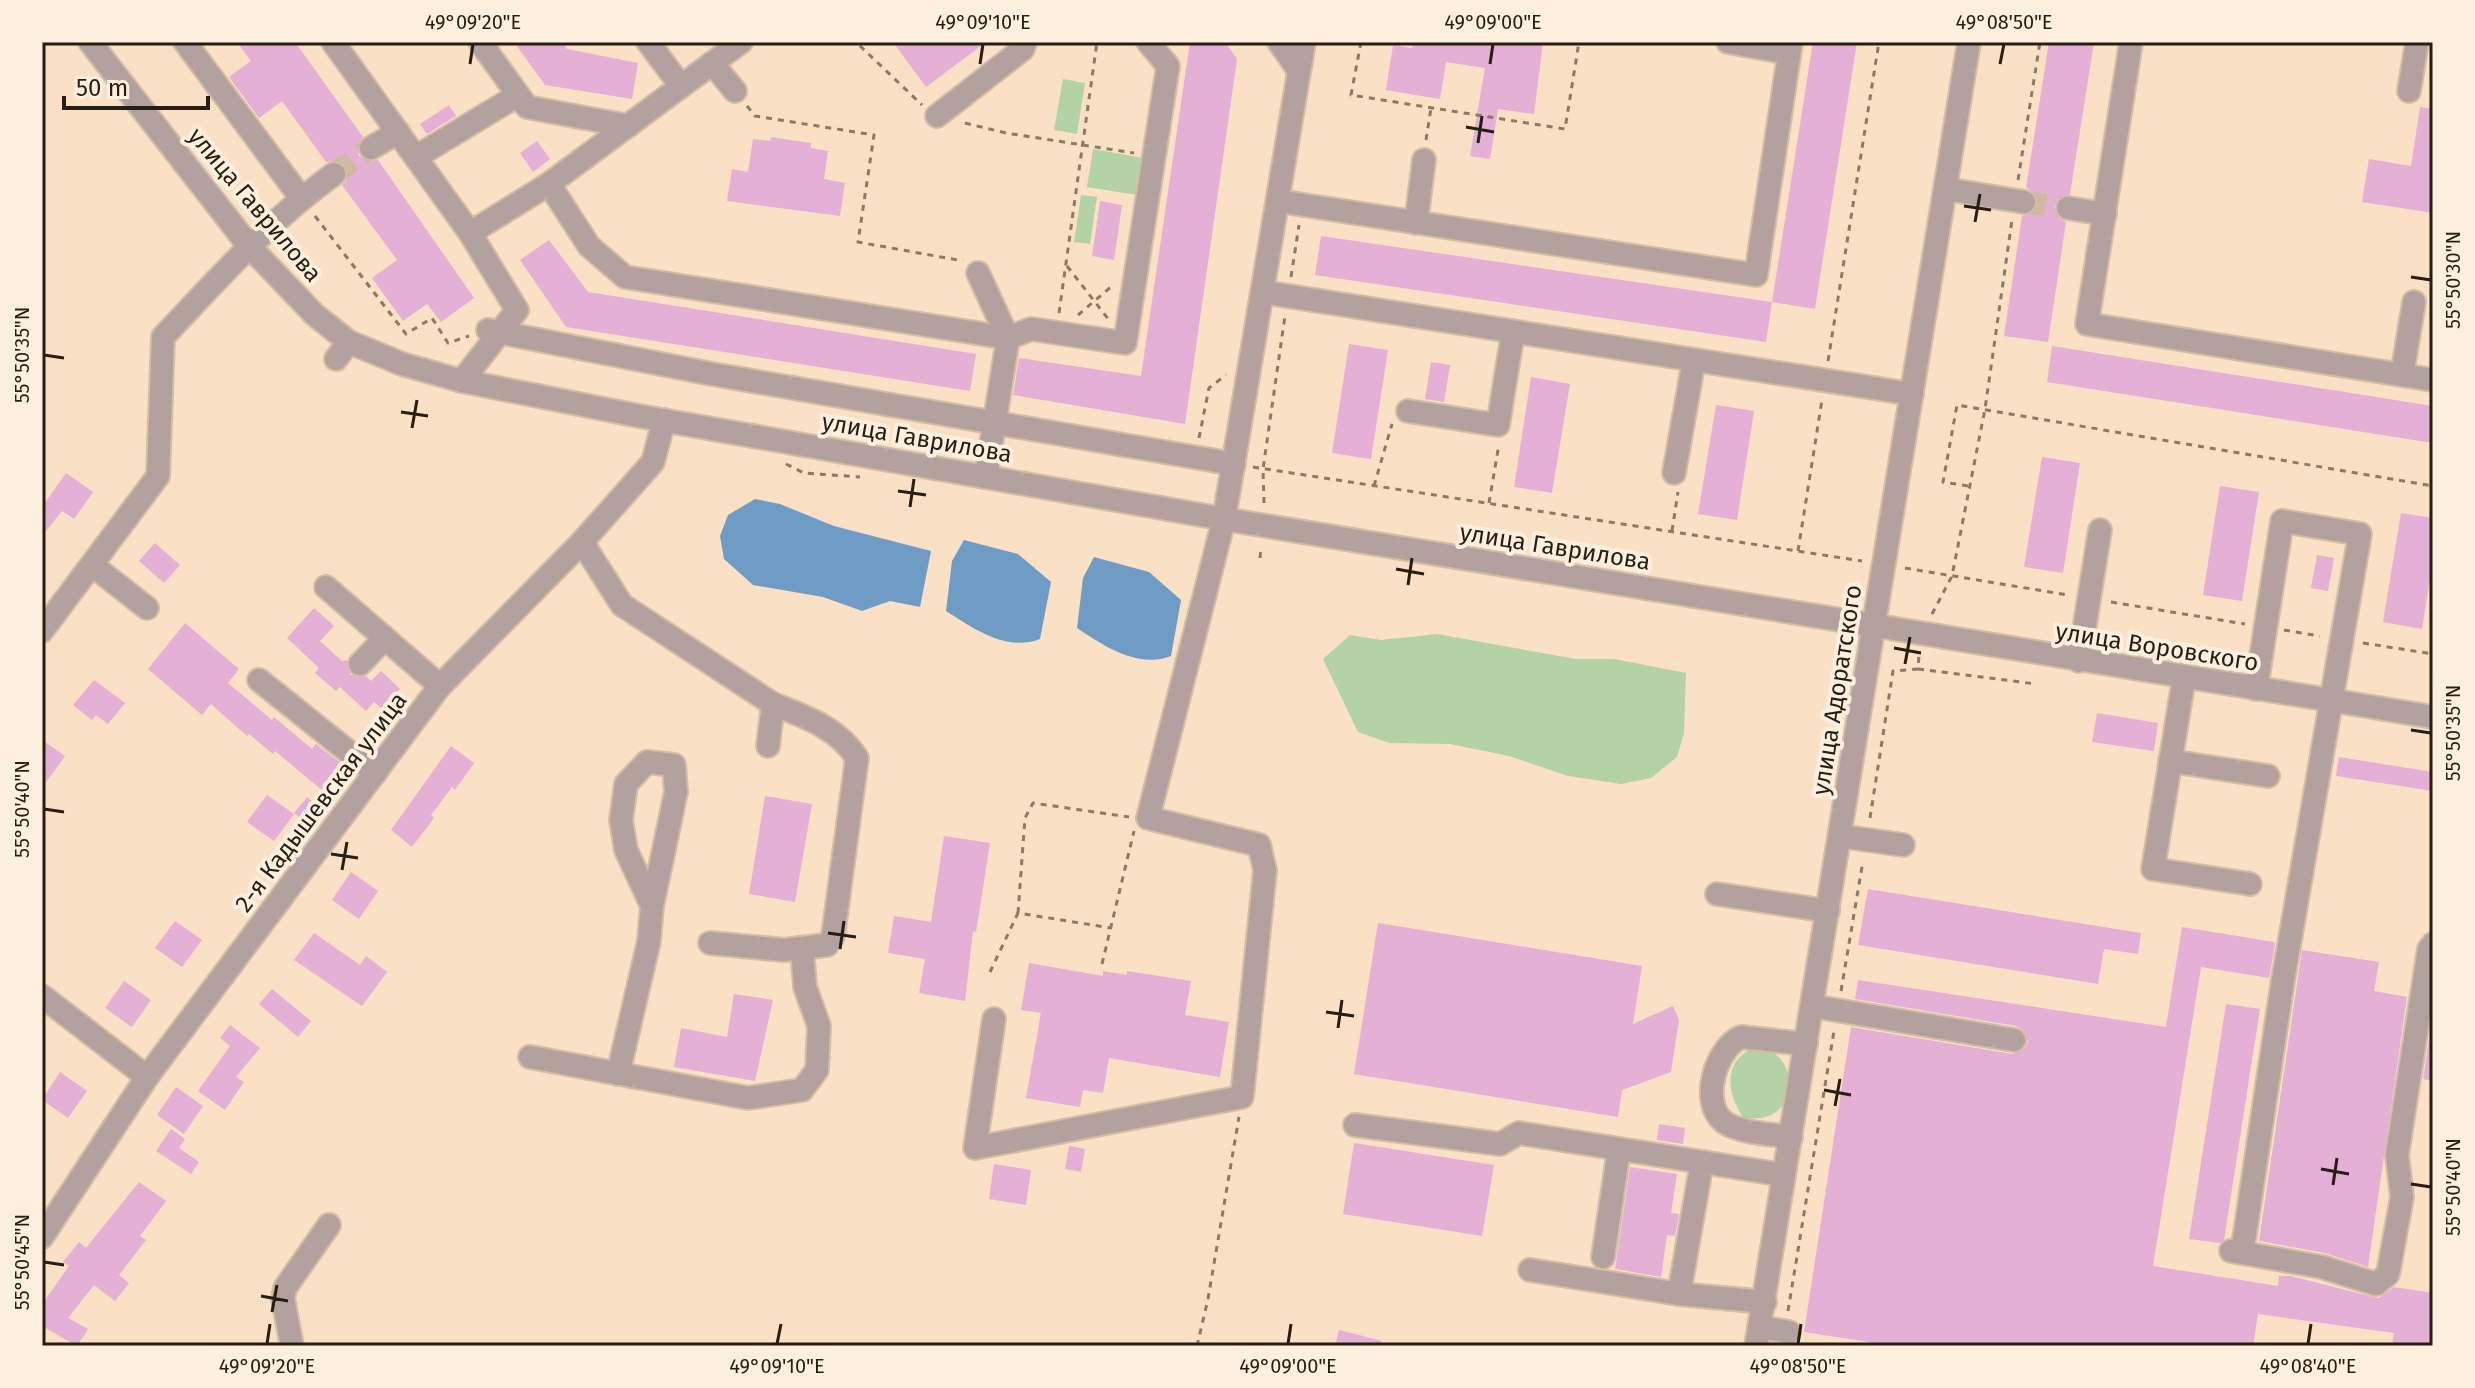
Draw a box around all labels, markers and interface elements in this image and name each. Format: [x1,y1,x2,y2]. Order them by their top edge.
text: 49°09'20"E [425,10,521,34]
text: 49°09'10"E [935,10,1031,34]
text: 49°09'00"E [1444,10,1542,34]
text: 49°08'50"E [1955,10,2053,34]
scale bar [64,60,208,110]
text: 50 m [76,74,128,102]
street label: улица Гаврилова [182,122,328,288]
text: 55°50'30"N [2441,231,2465,329]
text: 55°50'35"N [10,307,34,403]
street label: улица Гаврилова [820,408,1014,468]
street label: улица Гаврилова [1458,518,1652,576]
street label: улица Адоратского [1807,583,1867,797]
street label: улица Воровского [2054,617,2260,677]
text: 55°50'35"N [2441,685,2465,781]
street label: 2-я Кадышевская улица [229,687,413,917]
text: 55°50'40"N [10,760,34,858]
text: 55°50'40"N [2441,1138,2465,1236]
text: 55°50'45"N [10,1214,34,1310]
text: 49°09'20"E [219,1354,315,1378]
text: 49°09'10"E [729,1354,825,1378]
text: 49°09'00"E [1239,1354,1337,1378]
text: 49°08'50"E [1749,1354,1847,1378]
text: 49°08'40"E [2260,1354,2356,1378]

